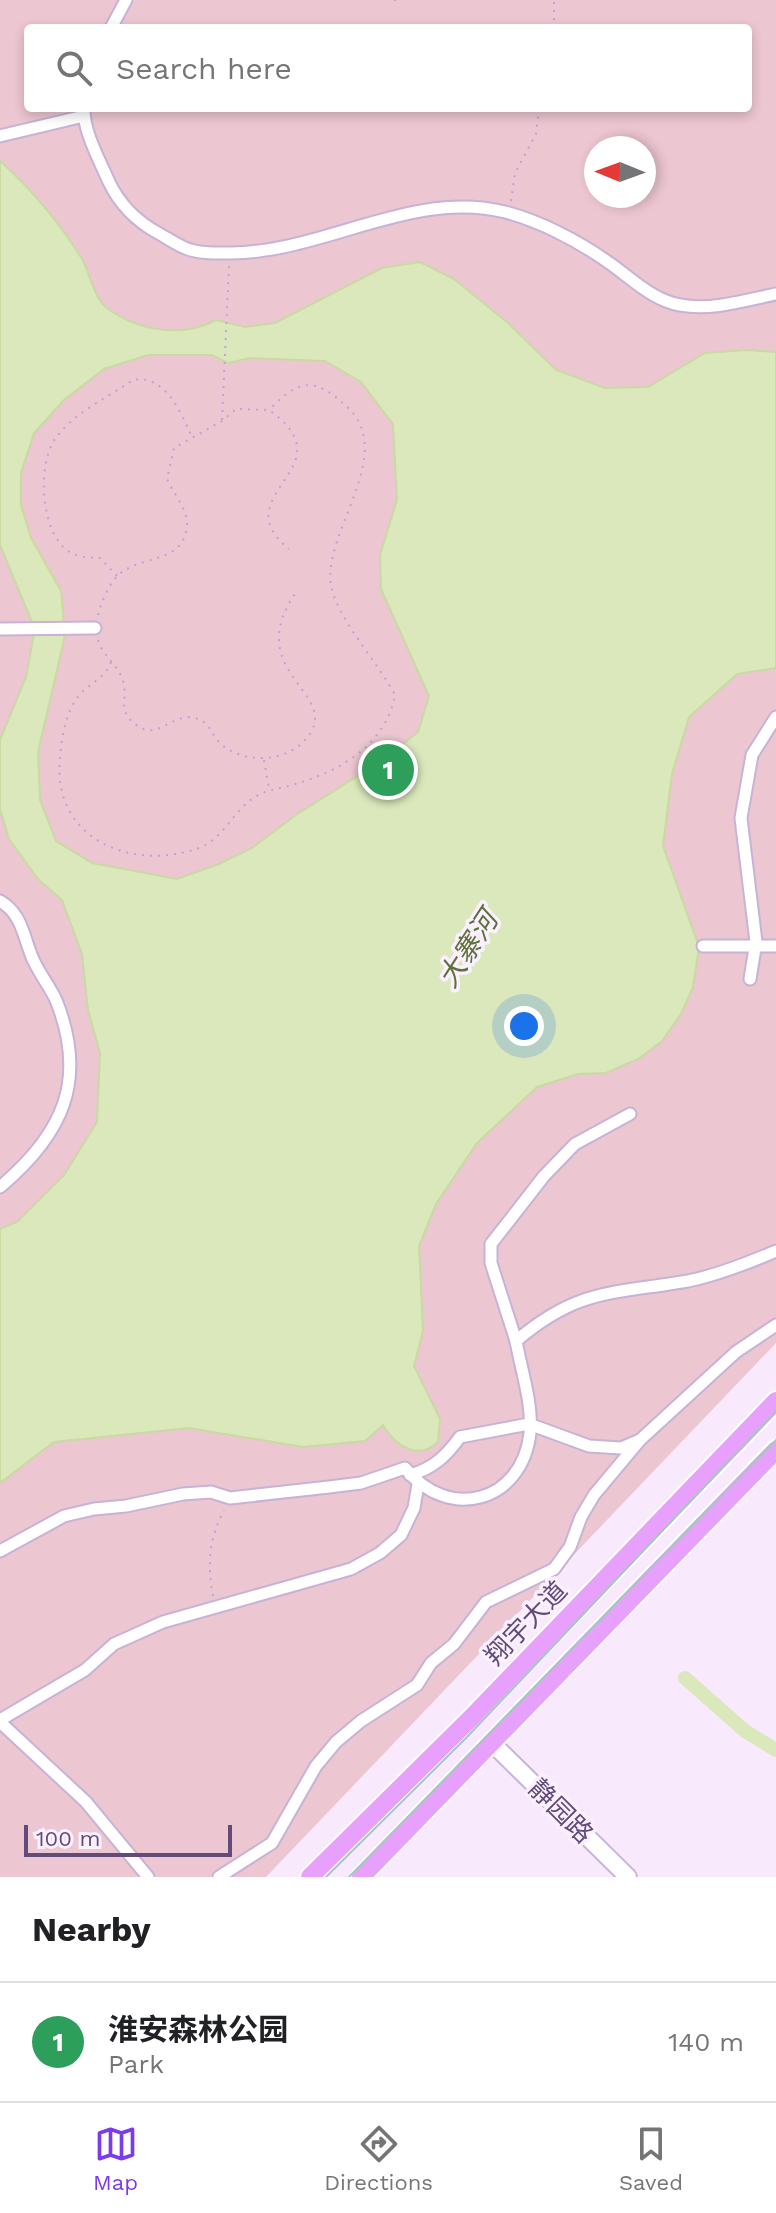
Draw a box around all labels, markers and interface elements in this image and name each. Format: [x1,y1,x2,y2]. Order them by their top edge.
search box [24,24,752,112]
icon: search [52,46,96,90]
text: Search here [116,51,292,86]
north arrow [584,136,656,208]
pin: 1 [362,740,414,800]
water label: 大寨河 [431,901,507,993]
your location [504,1006,544,1046]
street label: 翔宇大道 [479,1575,573,1671]
street label: 静园路 [523,1773,599,1849]
scale bar [24,1821,232,1857]
text: 100 m [36,1826,100,1851]
text: Nearby [32,1909,151,1949]
text: 淮安森林公园 [108,2012,288,2047]
text: 1 [52,2027,64,2057]
text: 140 m [668,2027,744,2057]
text: Park [108,2049,164,2079]
tab: Map [93,2122,138,2195]
tab: Directions [324,2122,433,2195]
tab: Saved [619,2122,683,2195]

